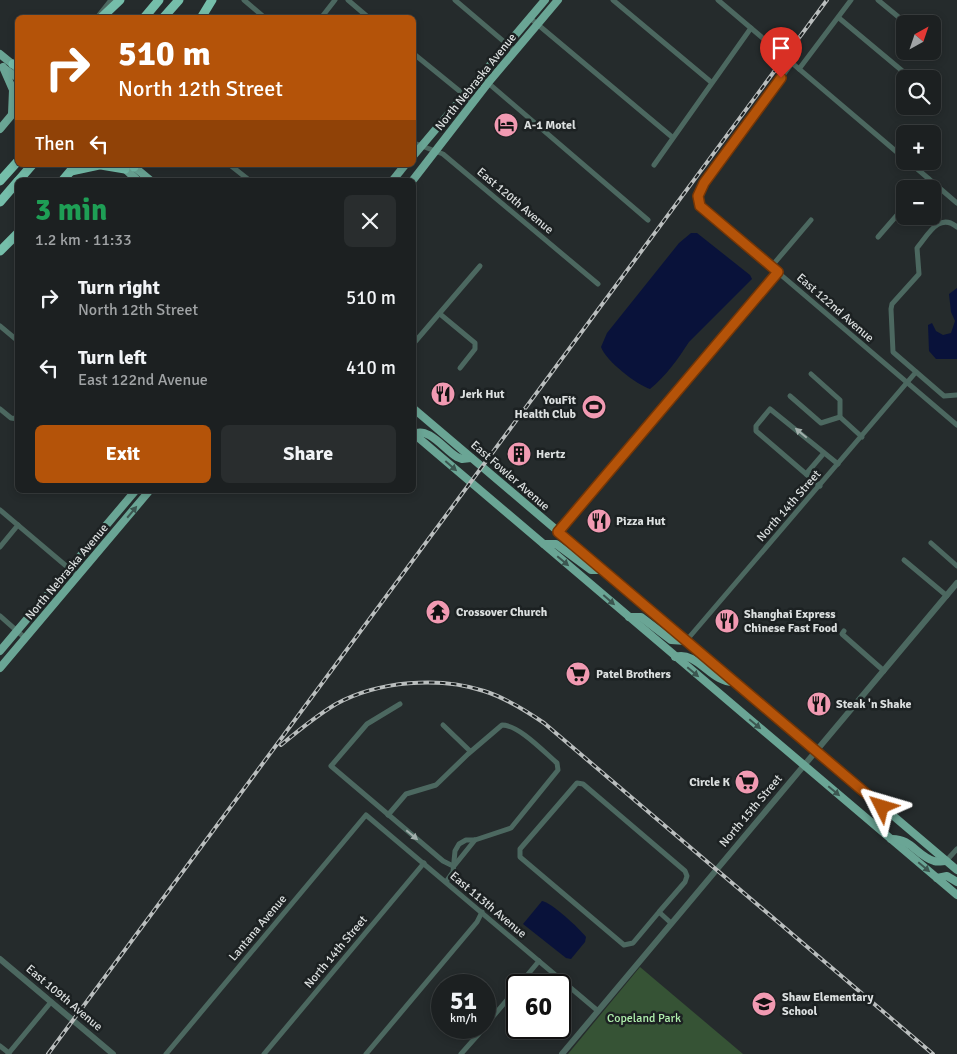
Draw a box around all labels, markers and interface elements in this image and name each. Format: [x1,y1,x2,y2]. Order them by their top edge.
north arrow [896,15,941,60]
map controls [896,15,941,225]
pin [760,27,802,78]
street label: North Nebraska Avenue [432,30,520,134]
text: 510 m [118,32,211,75]
icon: arrive [767,34,795,62]
icon: right [35,35,100,100]
button: search [896,70,941,115]
text: North 12th Street [118,75,283,102]
hotel icon: A-1 Motel [493,112,519,138]
place label: A-1 Motel [524,118,576,133]
button: + [896,125,941,170]
icon: left [85,130,113,158]
text: Then [35,132,75,156]
street label: East 120th Avenue [474,165,556,237]
button: − [896,180,941,225]
text: 3 min [35,192,107,229]
button: close [344,195,396,247]
text: 1.2 km · 11:33 [35,230,132,250]
street label: East 122nd Avenue [793,270,877,346]
text: Turn right [78,276,160,300]
icon: right [35,284,63,312]
text: 510 m [346,286,396,310]
text: North 12th Street [78,300,198,320]
text: Turn left [78,346,147,370]
icon: left [35,354,63,382]
text: 410 m [346,356,396,380]
text: East 122nd Avenue [78,370,208,390]
restaurant icon: Jerk Hut [430,381,456,407]
place label: Jerk Hut [460,387,505,402]
place label: YouFit Health Club [514,393,577,422]
sports icon: YouFit Health Club [581,394,607,420]
button: Exit [35,425,211,483]
button: Share [221,425,396,483]
one-way arrow [795,428,807,439]
street label: East Fowler Avenue [467,438,553,514]
building icon: Hertz [506,441,532,467]
place label: Hertz [536,447,566,462]
one-way arrow [444,460,456,472]
street label: North 14th Street [754,467,824,545]
one-way arrow [126,506,137,519]
restaurant icon: Pizza Hut [586,508,612,534]
place label: Pizza Hut [616,514,666,529]
street label: North Nebraska Avenue [22,521,112,623]
one-way arrow [557,555,569,567]
one-way arrow [603,594,615,605]
temple icon: Crossover Church [425,599,451,625]
place label: Crossover Church [456,605,548,620]
place label: Shanghai Express Chinese Fast Food [744,607,838,636]
restaurant icon: Shanghai Express Chinese Fast Food [714,608,740,634]
supermarket icon: Patel Brothers [565,661,591,687]
one-way arrow [686,666,699,677]
place label: Patel Brothers [596,667,672,682]
restaurant icon: Steak 'n Shake [806,691,832,717]
place label: Steak 'n Shake [836,697,912,712]
one-way arrow [748,719,761,730]
supermarket icon: Circle K [734,769,760,795]
street label: North 15th Street [716,772,786,850]
place label: Circle K [689,775,731,790]
position arrow [855,780,907,832]
one-way arrow [828,786,841,797]
one-way arrow [405,829,418,840]
one-way arrow [918,861,930,872]
street label: East 113th Avenue [447,869,529,941]
street label: Lantana Avenue [226,892,290,964]
street label: North 14th Street [301,913,371,991]
street label: East 109th Avenue [23,962,105,1034]
speed limit sign: 60 [506,974,571,1039]
text: 51 [450,985,477,1016]
place label: Shaw Elementary School [782,990,873,1019]
school or university icon: Shaw Elementary School [751,991,777,1017]
text: km/h [450,1011,477,1026]
park label: Copeland Park [607,1011,681,1026]

